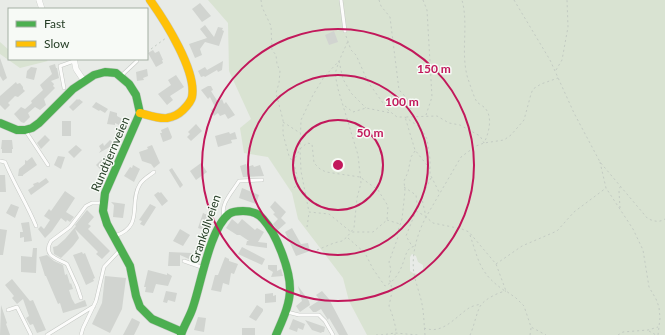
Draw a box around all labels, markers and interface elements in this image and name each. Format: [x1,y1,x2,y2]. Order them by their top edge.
legend [8,8,148,60]
text: Fast [44,16,66,31]
text: Slow [44,36,70,51]
text: 150 m [417,61,451,76]
text: 100 m [385,94,419,109]
street label: Rundtjernveien [87,114,133,194]
text: 50 m [357,125,383,140]
centre of rings [331,158,345,172]
street label: Grankollveien [186,192,224,266]

